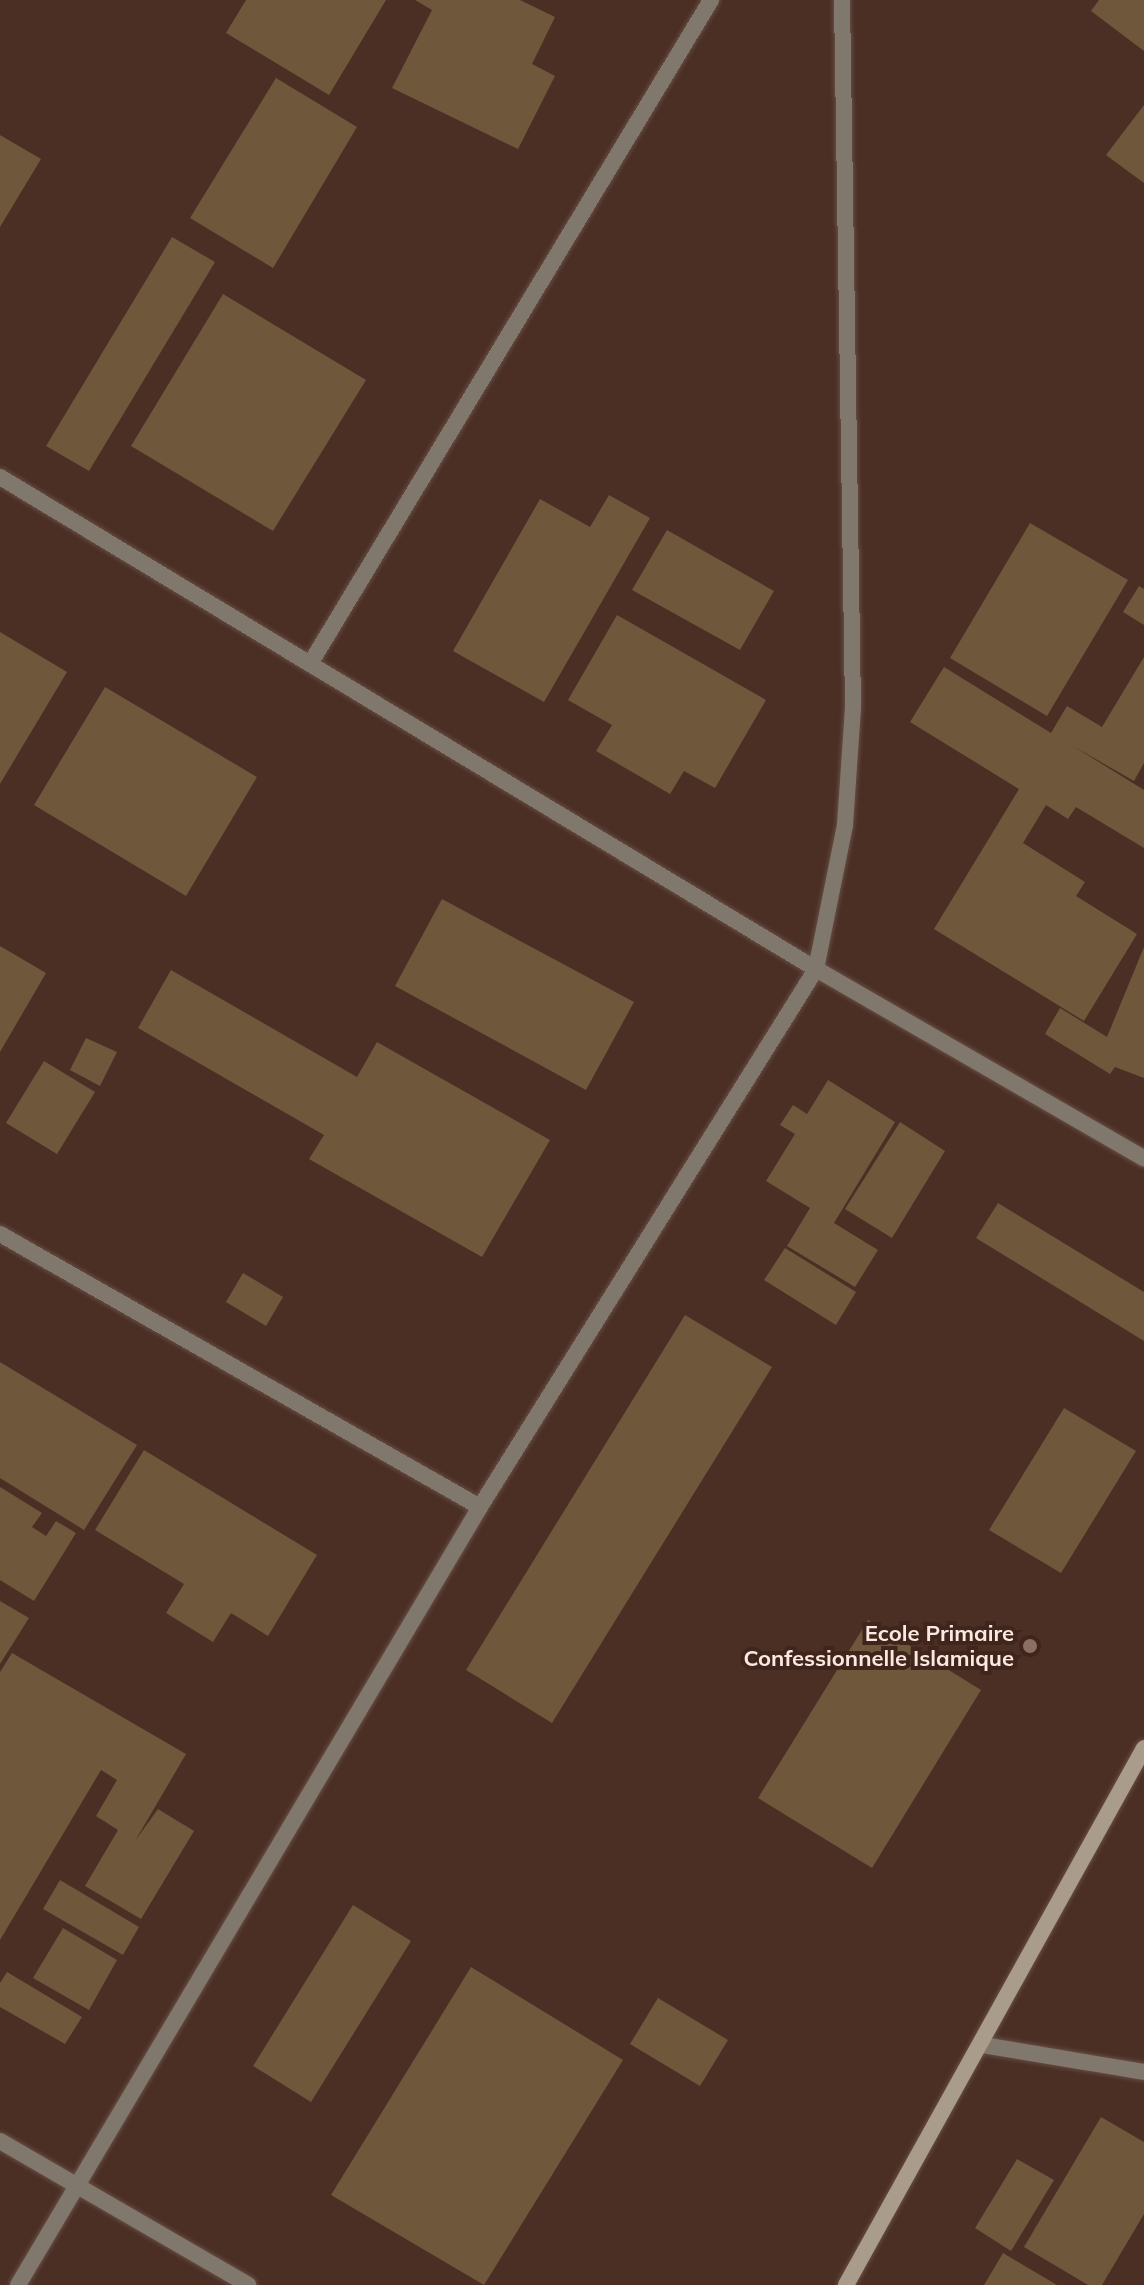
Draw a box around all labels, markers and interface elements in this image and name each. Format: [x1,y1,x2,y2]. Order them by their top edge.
place label: Ecole Primaire Confessionnelle Islamique [744,1620,1014,1672]
marker: Ecole Primaire Confessionnelle Islamique [1021,1637,1039,1655]

